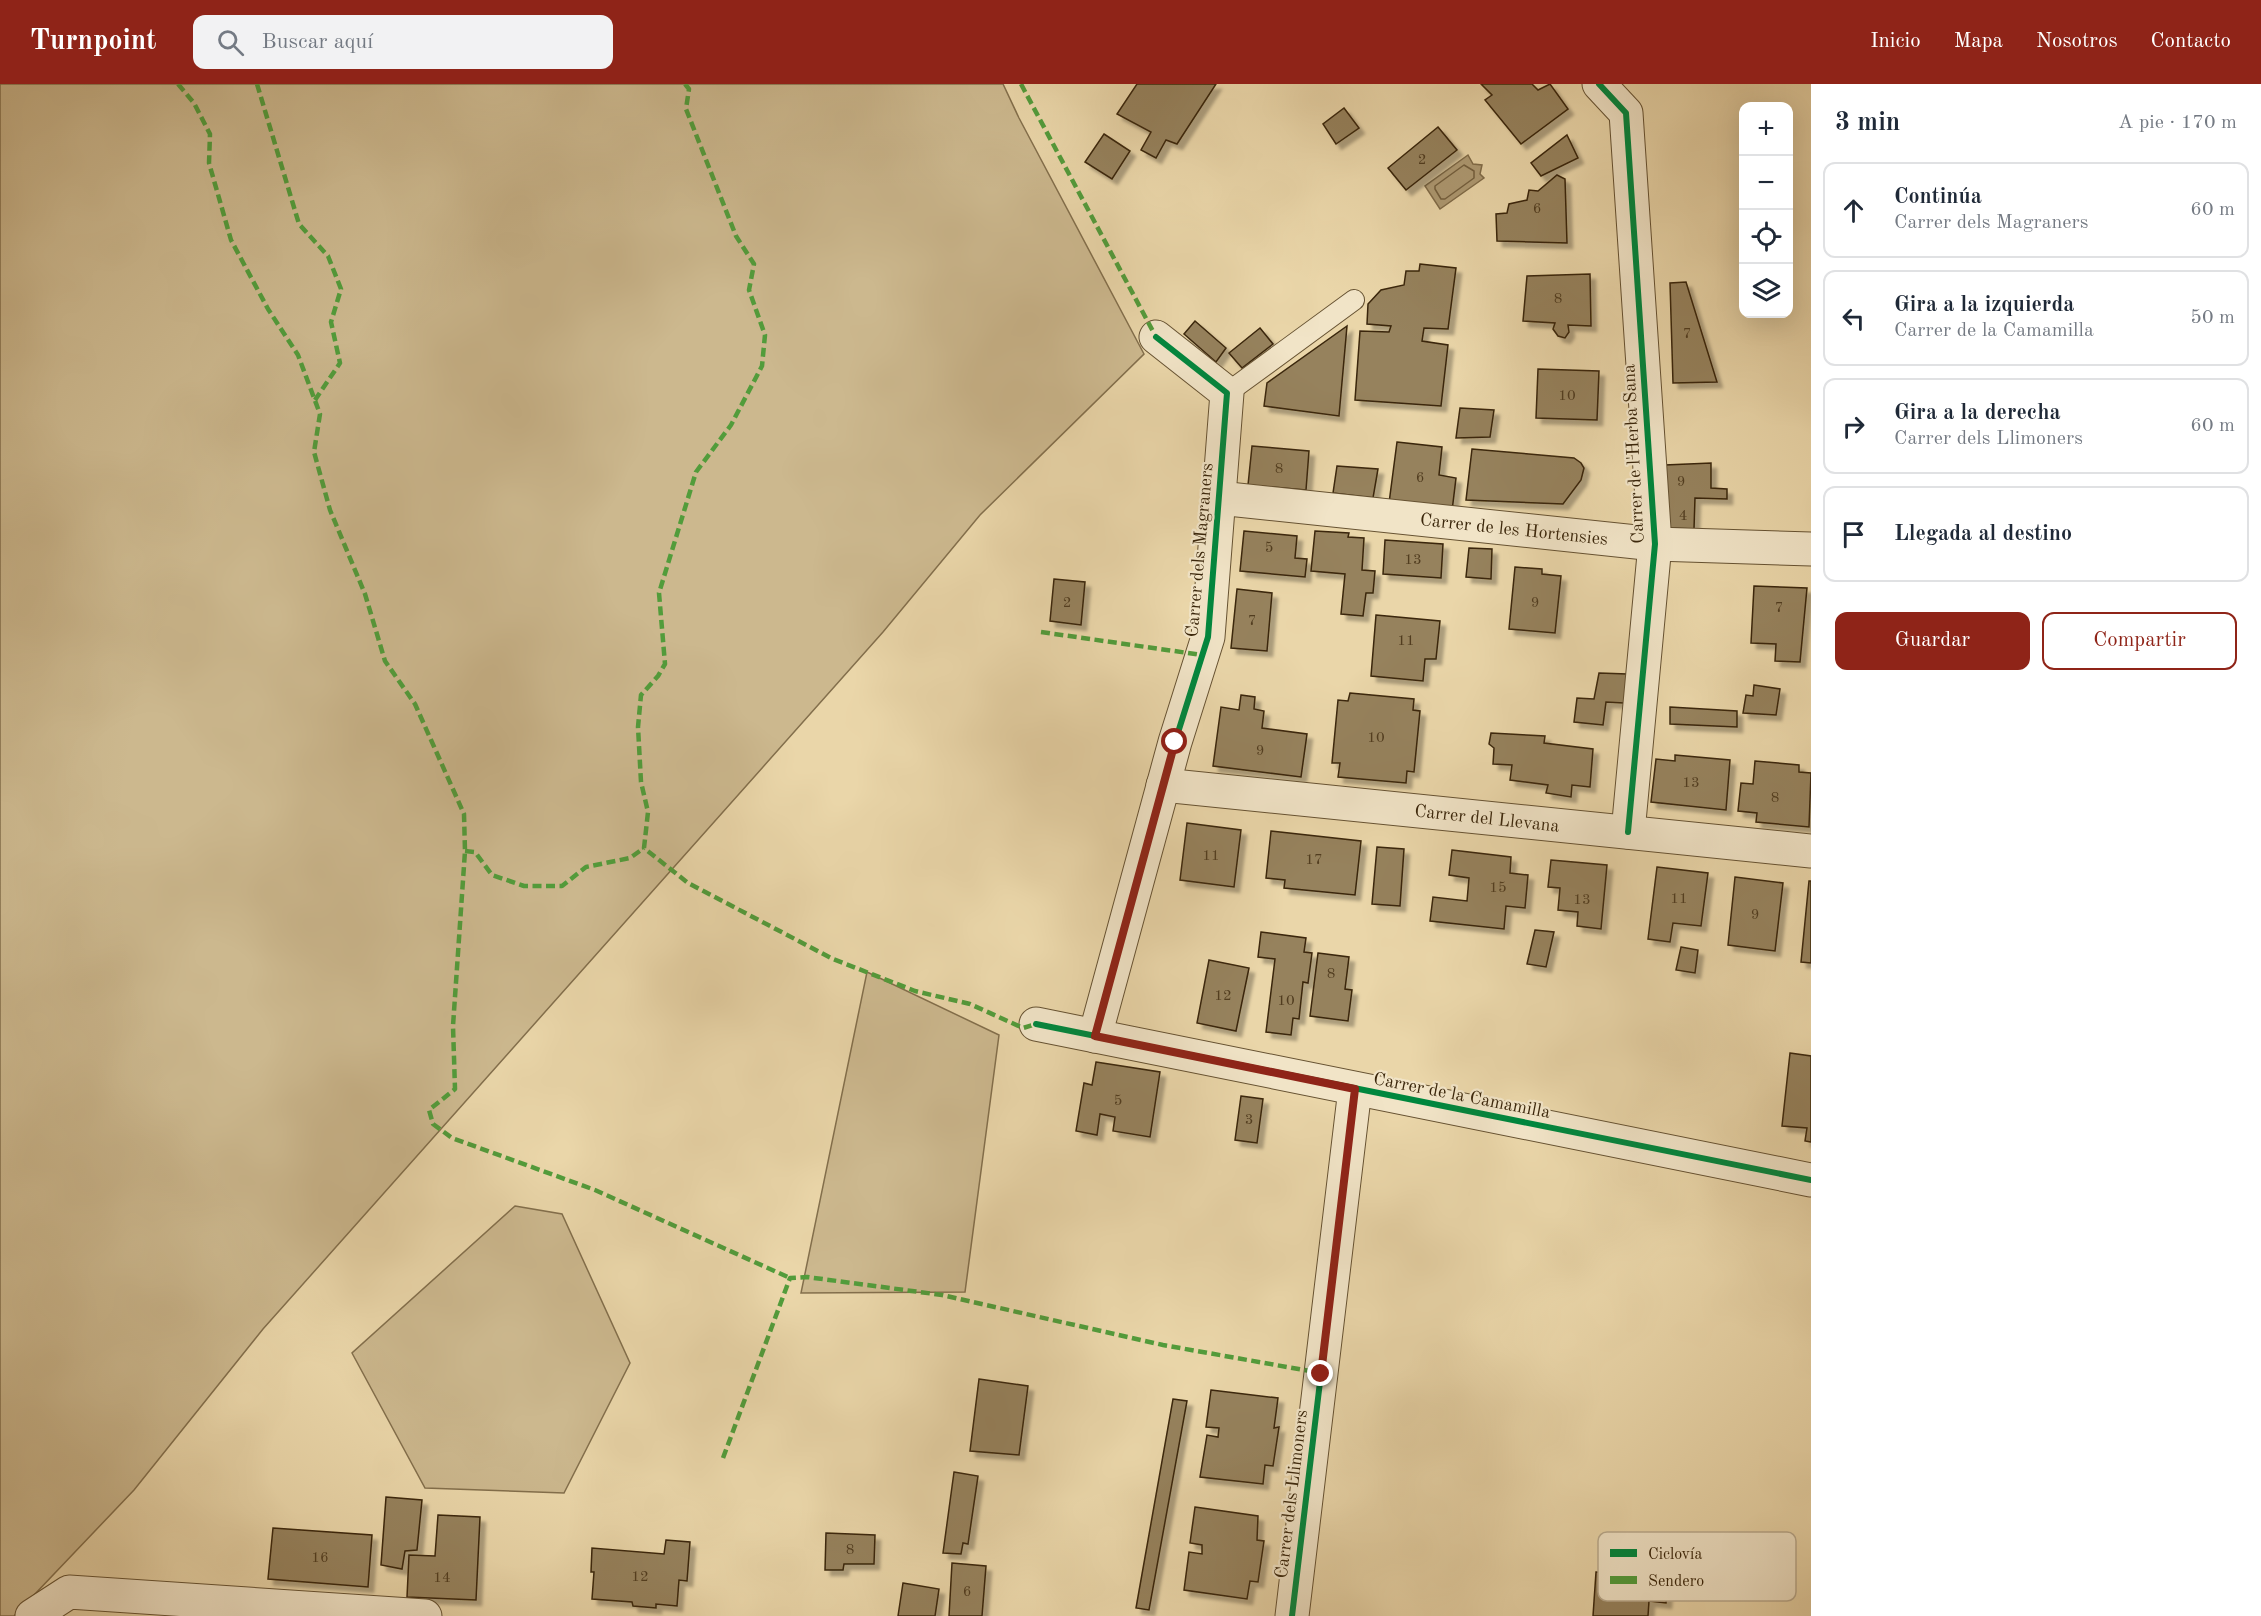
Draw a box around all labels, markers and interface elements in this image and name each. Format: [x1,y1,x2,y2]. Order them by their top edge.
search box [193,15,613,69]
icon: search [214,26,247,59]
text: Turnpoint [30,28,157,56]
text: Buscar aquí [262,31,373,53]
text: Inicio [1870,31,1921,52]
text: Mapa [1954,31,2003,52]
text: Nosotros [2036,31,2118,52]
text: Contacto [2151,31,2231,52]
map controls [1739,102,1793,318]
button: + [1739,102,1793,156]
text: 3 min [1835,110,1900,136]
text: A pie · 170 m [2118,113,2237,133]
house number: 2 [1418,153,1426,168]
button: − [1739,156,1793,210]
text: Continúa [1894,186,1982,208]
icon: ahead [1837,194,1870,227]
text: 60 m [2190,200,2235,220]
house number: 6 [1533,202,1541,217]
button: locate [1739,210,1793,264]
text: Carrer dels Magraners [1894,213,2088,233]
button: layers [1739,264,1793,318]
house number: 8 [1554,292,1562,307]
text: Gira a la izquierda [1894,294,2074,316]
icon: left [1837,302,1870,335]
text: 50 m [2190,308,2235,328]
text: Carrer de la Camamilla [1894,321,2094,341]
house number: 7 [1683,327,1691,342]
street label: Carrer de l'Herba Sana [1620,364,1648,544]
house number: 10 [1558,389,1576,404]
text: Gira a la derecha [1894,402,2061,424]
icon: right [1837,410,1870,443]
text: 60 m [2190,416,2235,436]
text: Carrer dels Llimoners [1894,429,2083,449]
street label: Carrer dels Magraners [1183,462,1217,638]
house number: 8 [1275,462,1283,477]
house number: 6 [1416,471,1424,486]
house number: 9 [1677,475,1685,490]
house number: 4 [1679,509,1687,524]
street label: Carrer de les Hortensies [1419,511,1609,549]
icon: arrive [1837,518,1870,551]
text: Llegada al destino [1894,523,2072,545]
house number: 5 [1265,541,1273,556]
house number: 13 [1404,553,1422,568]
house number: 2 [1063,596,1071,611]
house number: 9 [1531,596,1539,611]
house number: 7 [1775,601,1783,616]
button: Guardar [1835,612,2030,670]
button: Compartir [2042,612,2237,670]
house number: 7 [1248,614,1256,629]
house number: 11 [1397,634,1415,649]
route start [1161,728,1187,754]
house number: 10 [1367,731,1385,746]
house number: 9 [1256,744,1264,759]
house number: 13 [1682,776,1700,791]
house number: 8 [1771,791,1779,806]
street label: Carrer del Llevana [1414,802,1560,836]
house number: 11 [1202,849,1220,864]
house number: 17 [1305,853,1323,868]
house number: 15 [1489,881,1507,896]
house number: 11 [1670,892,1688,907]
house number: 13 [1573,893,1591,908]
house number: 9 [1751,908,1759,923]
house number: 8 [1327,967,1335,982]
house number: 12 [1214,989,1232,1004]
house number: 10 [1277,994,1295,1009]
street label: Carrer de la Camamilla [1372,1070,1552,1122]
house number: 5 [1114,1094,1122,1109]
house number: 3 [1245,1113,1253,1128]
route end [1307,1360,1333,1386]
street label: Carrer dels Llimoners [1273,1408,1311,1580]
legend [1598,1532,1796,1601]
house number: 8 [846,1543,854,1558]
text: Ciclovía [1648,1547,1702,1563]
house number: 16 [311,1551,329,1566]
house number: 12 [631,1570,649,1585]
house number: 14 [433,1571,451,1586]
text: Sendero [1648,1574,1704,1590]
house number: 6 [963,1585,971,1600]

